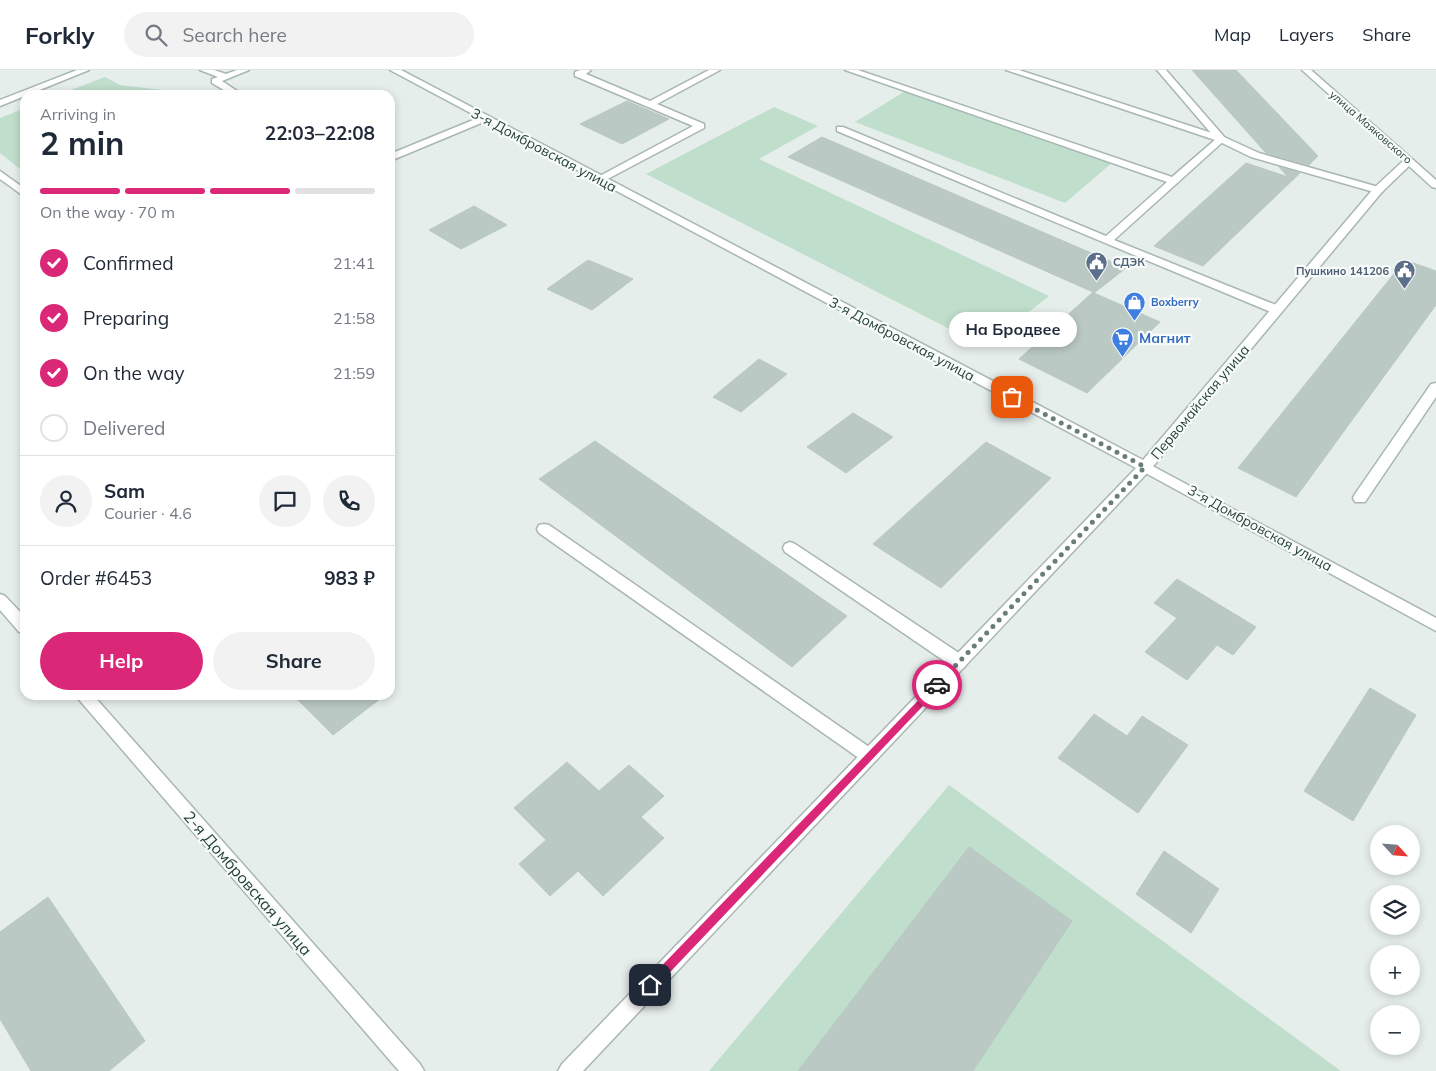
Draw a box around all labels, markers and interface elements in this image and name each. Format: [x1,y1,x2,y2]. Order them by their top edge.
search box [124,12,474,57]
text: Forkly [25,20,94,50]
icon: search [142,21,170,49]
text: Search here [182,23,287,47]
text: Map [1214,23,1251,46]
text: Layers [1279,23,1334,46]
text: Share [1362,23,1411,46]
street label: улица Маяковского [1327,87,1415,167]
text: Arriving in [40,104,116,124]
street label: 3-я Домбровская улица [468,104,620,196]
text: 22:03–22:08 [265,121,375,145]
text: 2 min [40,123,124,163]
text: On the way · 70 m [40,202,175,222]
icon: check [40,249,68,277]
public building icon: СДЭК [1085,250,1109,281]
text: Confirmed [83,251,174,275]
text: 21:41 [333,253,375,273]
place label: СДЭК [1113,255,1145,269]
public building icon: Пушкино 141206 [1393,259,1417,290]
place label: Пушкино 141206 [1296,264,1389,278]
shop icon: Boxberry [1123,290,1147,321]
street label: 3-я Домбровская улица [826,293,978,385]
place label: Boxberry [1151,295,1199,309]
icon: check [40,304,68,332]
text: Preparing [83,306,169,330]
text: 21:58 [333,308,375,328]
callout: На Бродвее [948,312,1076,347]
text: На Бродвее [965,319,1061,339]
supermarket icon: Магнит [1111,326,1135,357]
place label: Магнит [1139,329,1191,347]
street label: Первомайская улица [1147,341,1253,463]
icon: check [40,359,68,387]
text: On the way [83,361,185,385]
text: 21:59 [333,363,375,383]
pin [991,376,1033,418]
icon: bag [998,383,1026,411]
text: Delivered [83,416,165,440]
button: person [40,475,92,527]
button: chat [259,475,311,527]
button: phone [323,475,375,527]
text: Sam [104,479,145,503]
street label: 3-я Домбровская улица [1185,481,1335,575]
text: Courier · 4.6 [104,503,192,523]
text: Order #6453 [40,566,152,590]
text: 983 ₽ [324,566,375,590]
button: Help [40,632,203,690]
button: Share [213,632,375,690]
courier [912,660,962,710]
icon: car [923,671,951,699]
street label: 2-я Домбровская улица [180,806,316,960]
north arrow [1370,825,1420,875]
map controls [1370,825,1420,1055]
button: layers [1370,885,1420,935]
button: + [1370,945,1420,995]
pin [629,964,671,1006]
icon: home [636,971,664,999]
button: − [1370,1005,1420,1055]

